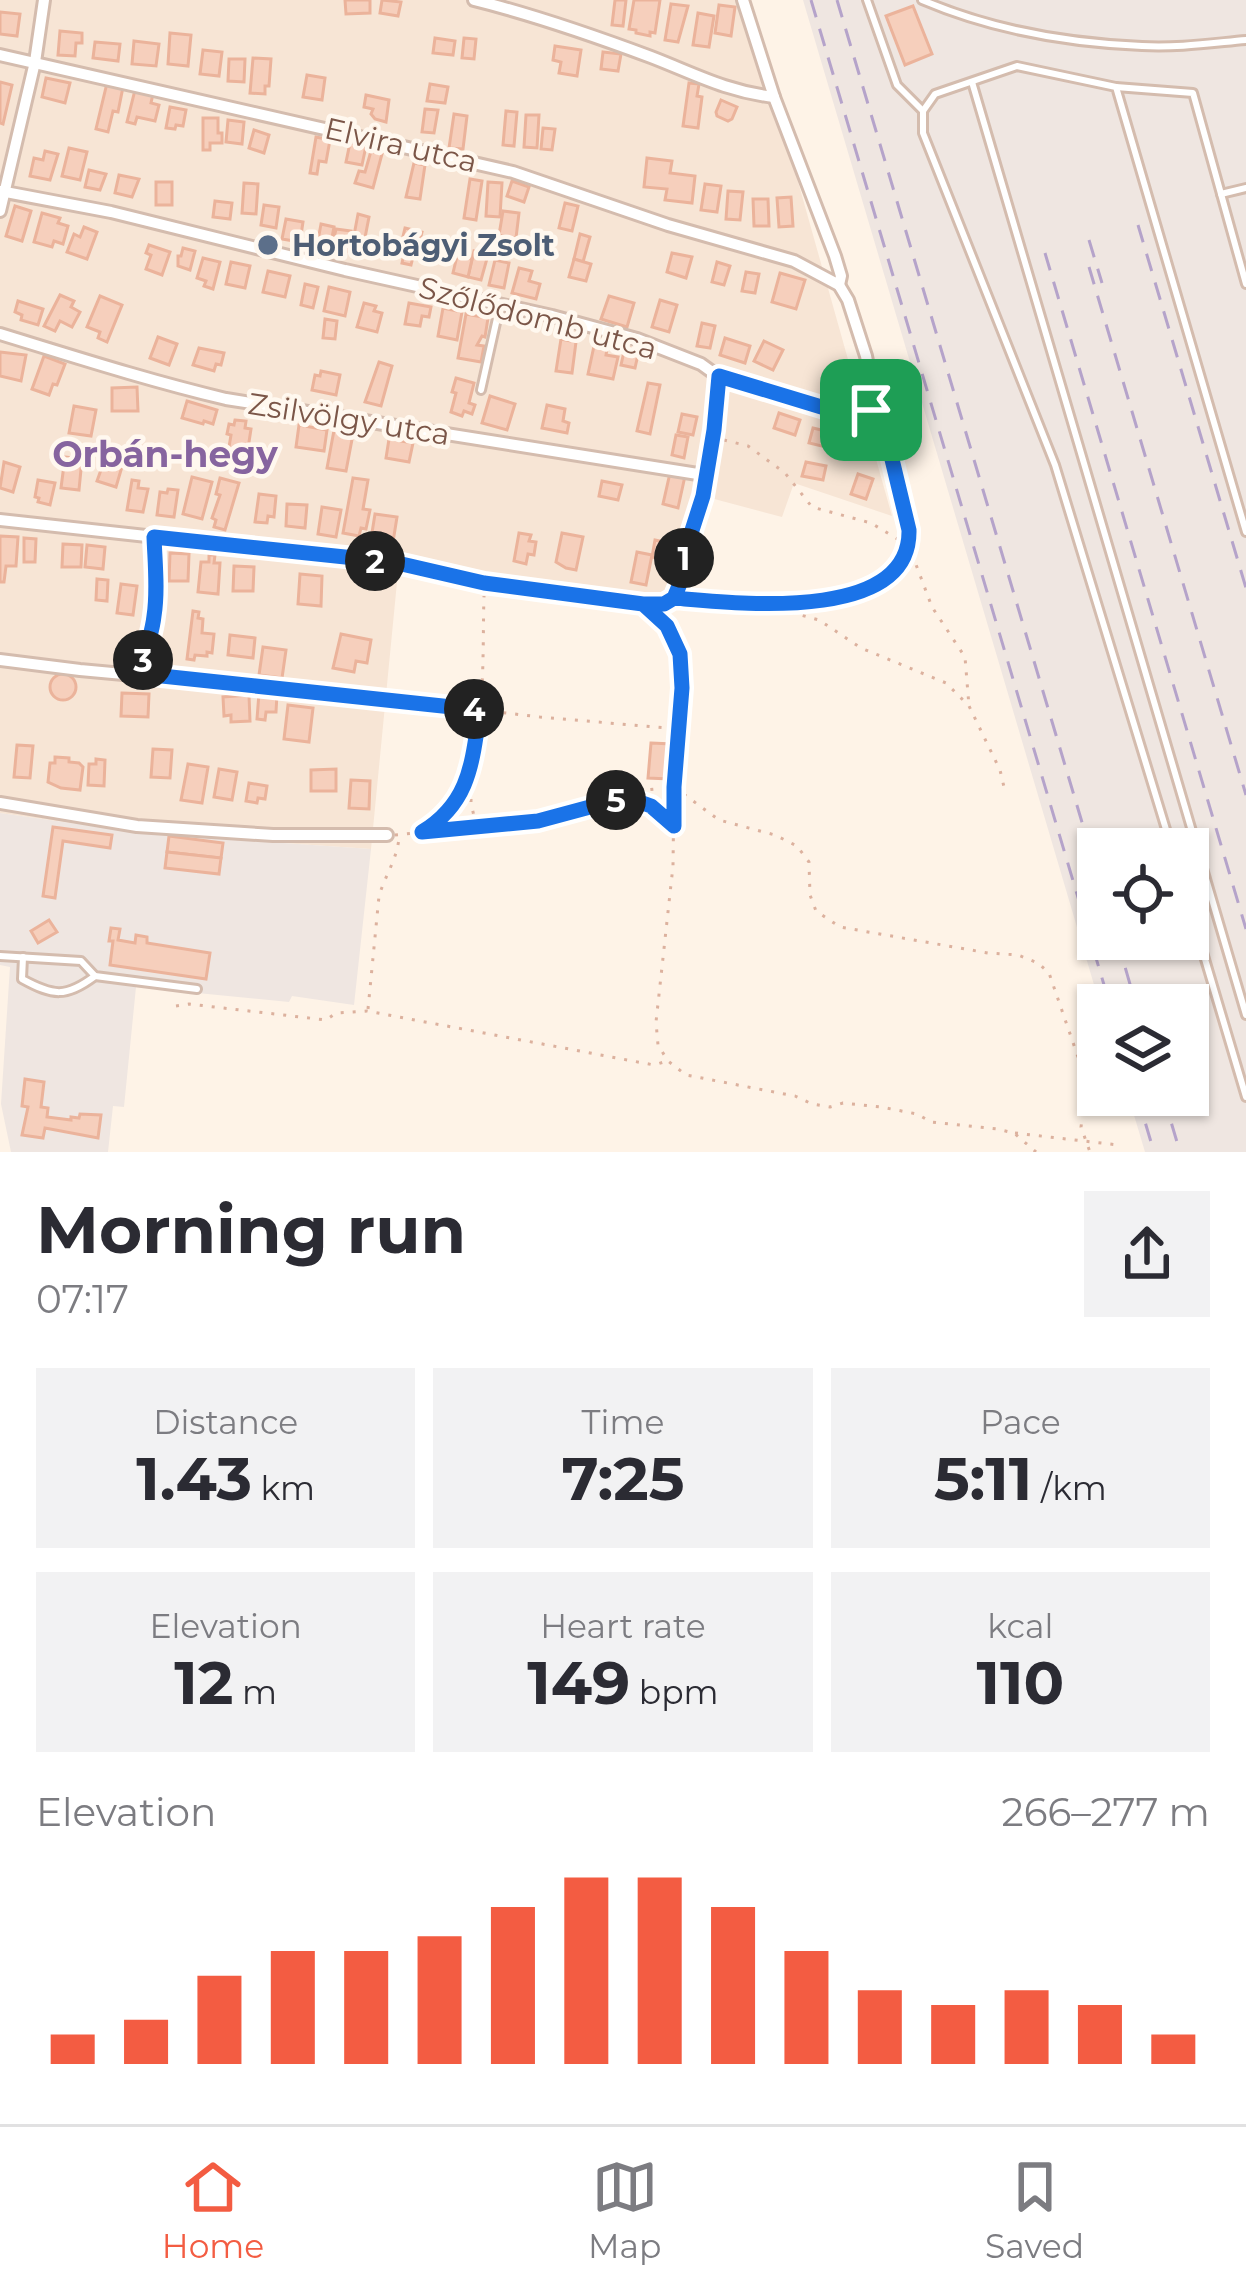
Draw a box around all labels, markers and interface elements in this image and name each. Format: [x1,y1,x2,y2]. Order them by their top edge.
street label: Elvira utca [321,110,481,180]
place label: Hortobágyi Zsolt [292,227,555,264]
marker: Hortobágyi Zsolt [255,232,281,258]
street label: Szőlődomb utca [415,268,661,368]
pin [820,359,922,461]
icon: arrive [838,377,904,443]
street label: Zsilvölgy utca [245,385,453,453]
district label: Orbán-hegy [52,432,278,476]
pin: 1 [654,528,714,588]
pin: 2 [345,531,405,591]
text: 1 [678,538,690,578]
text: 2 [365,541,385,581]
pin: 3 [113,630,173,690]
text: 3 [133,640,153,680]
pin: 4 [444,679,504,739]
text: 4 [463,689,485,729]
pin: 5 [586,770,646,830]
text: 5 [606,780,626,820]
map controls [1077,828,1209,1116]
button: locate [1077,828,1209,960]
button: layers [1077,984,1209,1116]
text: Morning run [36,1189,466,1270]
button: share [1084,1191,1210,1317]
text: 07:17 [36,1275,129,1323]
text: Distance [153,1402,298,1442]
text: Time [582,1402,664,1442]
text: Pace [980,1402,1061,1442]
text: 1.43 [136,1442,252,1515]
text: 7:25 [562,1442,684,1515]
text: 5:11 [934,1442,1032,1515]
text: km [252,1468,315,1508]
text: /km [1032,1468,1107,1508]
text: Elevation [149,1606,302,1646]
text: Heart rate [540,1606,706,1646]
text: kcal [987,1606,1053,1646]
text: 12 [174,1646,233,1719]
text: 149 [527,1646,630,1719]
text: 110 [976,1646,1064,1719]
text: m [233,1672,277,1712]
text: bpm [630,1672,719,1712]
text: Elevation [36,1788,216,1836]
text: 266–277 m [1002,1788,1210,1836]
tab: Home [162,2154,264,2266]
tab: Map [588,2154,661,2266]
tab: Saved [985,2154,1084,2266]

